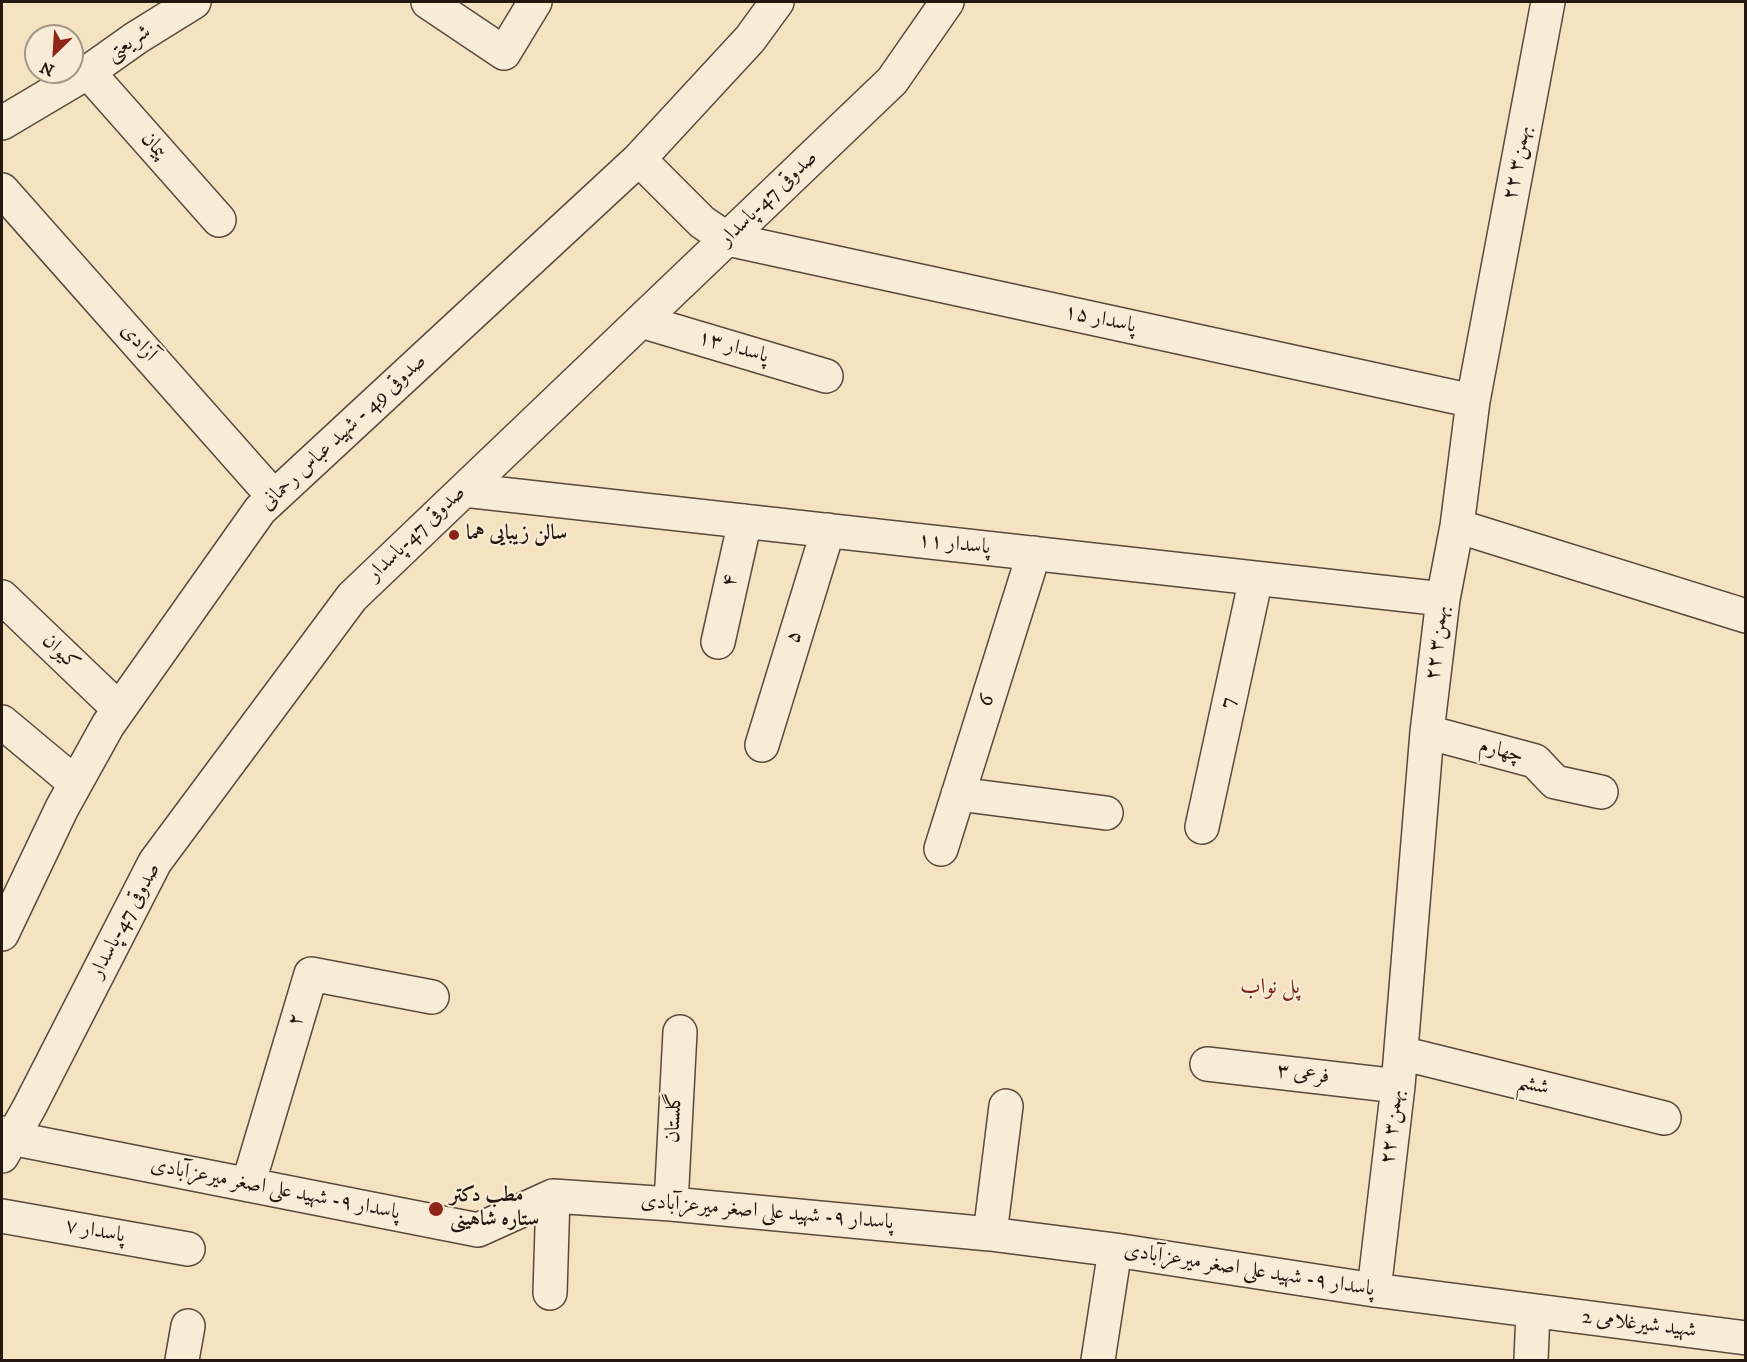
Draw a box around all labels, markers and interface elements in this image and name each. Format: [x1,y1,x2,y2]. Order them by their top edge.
street label: شریعتی [102,20,156,68]
north arrow [24,24,84,84]
text: N [37,57,57,80]
street label: ۲۲ بهمن۳ [1498,124,1538,202]
street label: پیمان [134,127,172,165]
street label: صدوقی 47-پاسدار [715,146,823,252]
street label: پاسدار ۱۵ [1062,300,1138,340]
street label: آزادی [114,319,162,367]
street label: پاسدار ۱۳ [695,326,771,370]
street label: صدوقی 49 - شهید عباس رحمانی [256,349,432,517]
street label: صدوقی 47-پاسدار [363,481,471,587]
place label: سالن زیبایی هما [466,522,567,548]
marker: سالن زیبایی هما [447,528,461,542]
street label: پاسدار ۱۱ [917,529,991,561]
street label: ۴ [717,572,745,590]
street label: ۲۲ بهمن۳ [1421,604,1455,682]
street label: ۵ [781,627,809,647]
street label: کیوان [36,629,84,677]
street label: 6 [974,692,1002,710]
street label: 7 [1216,695,1242,711]
street label: چهارم [1476,734,1526,770]
street label: صدوقی 47-پاسدار [85,859,167,983]
district label: پل نواب [1240,975,1300,1001]
street label: ۲ [283,1010,311,1030]
street label: فرعی ۳ [1275,1059,1331,1091]
street label: ششم [1515,1070,1551,1102]
street label: ۲۲ بهمن۳ [1376,1088,1410,1166]
street label: گلستان [661,1092,689,1144]
street label: پاسدار ۹- شهید علی اصغر میرعزآبادی [148,1153,402,1227]
place label: مطب دکتر ستاره شاهینی [450,1184,539,1234]
street label: پاسدار ۹- شهید علی اصغر میرعزآبادی [640,1189,894,1237]
marker: مطب دکتر ستاره شاهینی [427,1200,445,1218]
street label: پاسدار ۷ [63,1214,127,1250]
street label: پاسدار ۹- شهید علی اصغر میرعزآبادی [1122,1239,1376,1303]
street label: شهید شیرغلامی 2 [1580,1305,1698,1345]

